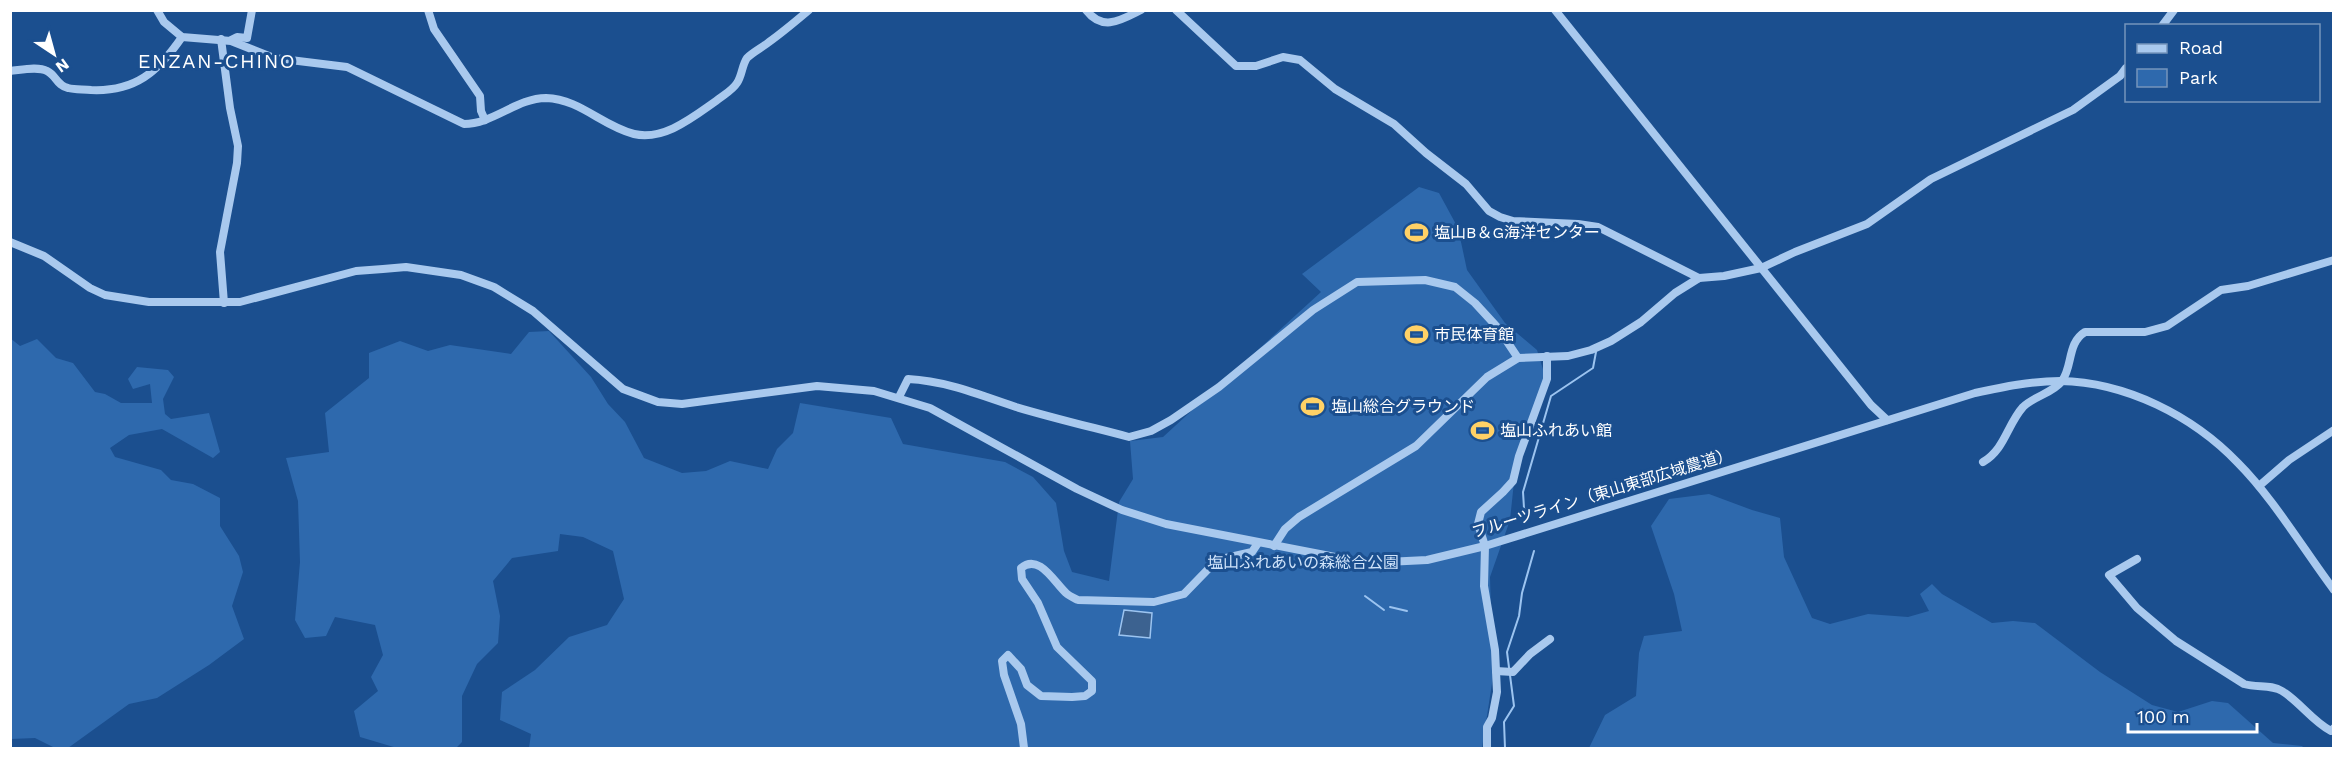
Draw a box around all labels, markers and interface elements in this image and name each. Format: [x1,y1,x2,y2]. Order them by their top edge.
north arrow [24,24,84,84]
legend [2125,24,2320,102]
text: Road [2179,37,2223,58]
district label: ENZAN-CHINO [138,49,296,73]
text: N [52,55,73,77]
text: Park [2179,67,2218,88]
sports icon: 塩山B＆G海洋センター [1403,219,1429,245]
place label: 塩山B＆G海洋センター [1434,223,1600,242]
sports icon: 市民体育館 [1403,321,1429,347]
place label: 市民体育館 [1434,325,1514,344]
sports icon: 塩山総合グラウンド [1300,393,1326,419]
place label: 塩山総合グラウンド [1331,397,1475,416]
sports icon: 塩山ふれあい館 [1469,417,1495,443]
place label: 塩山ふれあい館 [1500,421,1612,440]
street label: フルーツライン（東山東部広域農道） [1469,444,1735,542]
park label: 塩山ふれあいの森総合公園 [1207,553,1399,572]
scale bar [2128,696,2257,734]
text: 100 m [2137,706,2190,727]

